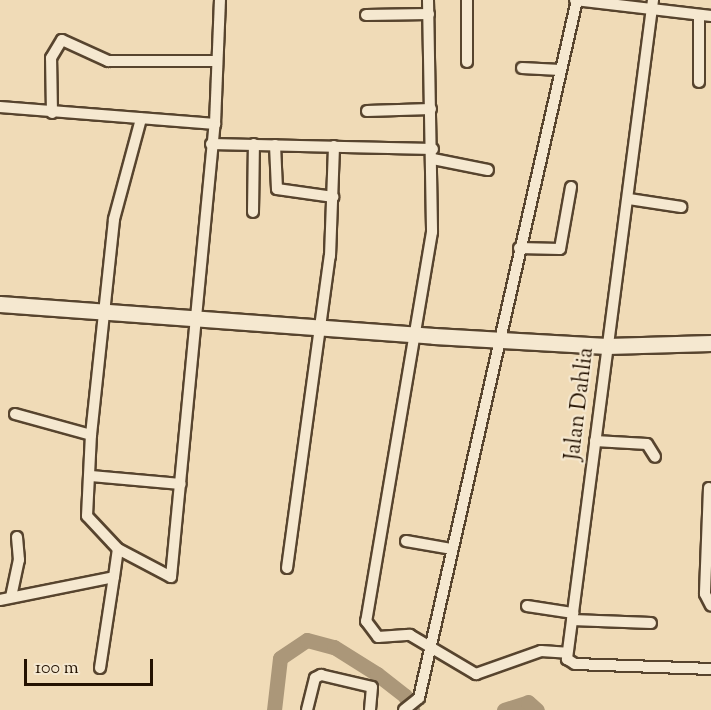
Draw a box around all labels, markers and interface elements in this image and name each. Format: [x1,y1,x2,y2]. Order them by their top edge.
street label: Jalan Dahlia [561,346,601,462]
scale bar [27,647,156,685]
text: 100 m [35,656,79,682]

